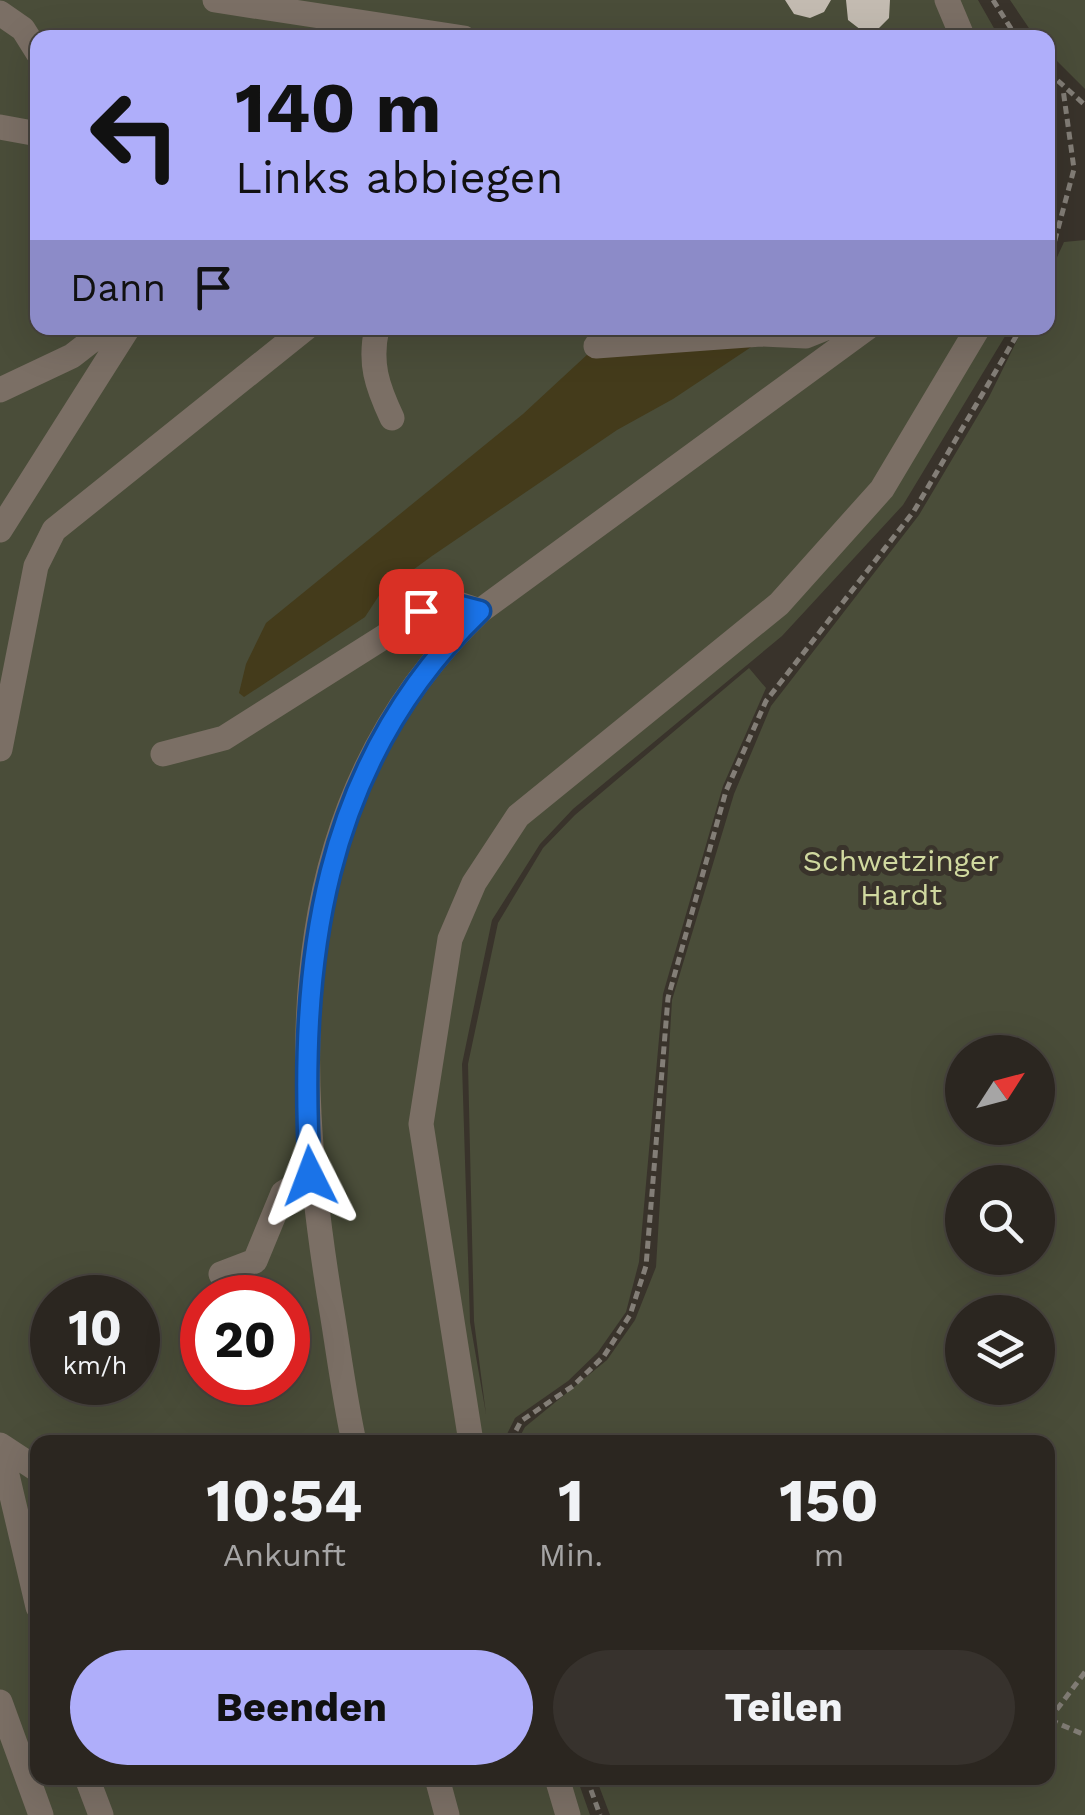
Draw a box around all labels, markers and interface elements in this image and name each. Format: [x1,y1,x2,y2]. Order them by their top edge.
text: 140 m [235,67,441,149]
icon: left [70,70,200,200]
text: Links abbiegen [235,151,563,204]
icon: arrive [186,260,241,315]
text: Dann [70,266,166,310]
pin [379,569,464,654]
icon: arrive [394,584,449,639]
park label: Schwetzinger Hardt [803,843,999,912]
north arrow [945,1035,1055,1145]
map controls [945,1035,1055,1405]
position arrow [258,1124,362,1228]
button: search [945,1165,1055,1275]
speed limit sign: 20 [180,1275,310,1405]
button: layers [945,1295,1055,1405]
text: 10 [68,1298,122,1357]
text: km/h [63,1351,127,1380]
text: 10:54 [206,1465,363,1536]
text: 1 [558,1465,584,1536]
text: 150 [779,1465,879,1536]
text: Ankunft [223,1536,346,1574]
text: Min. [539,1536,603,1574]
text: m [814,1536,844,1574]
button: Beenden [70,1650,533,1765]
button: Teilen [553,1650,1015,1765]

